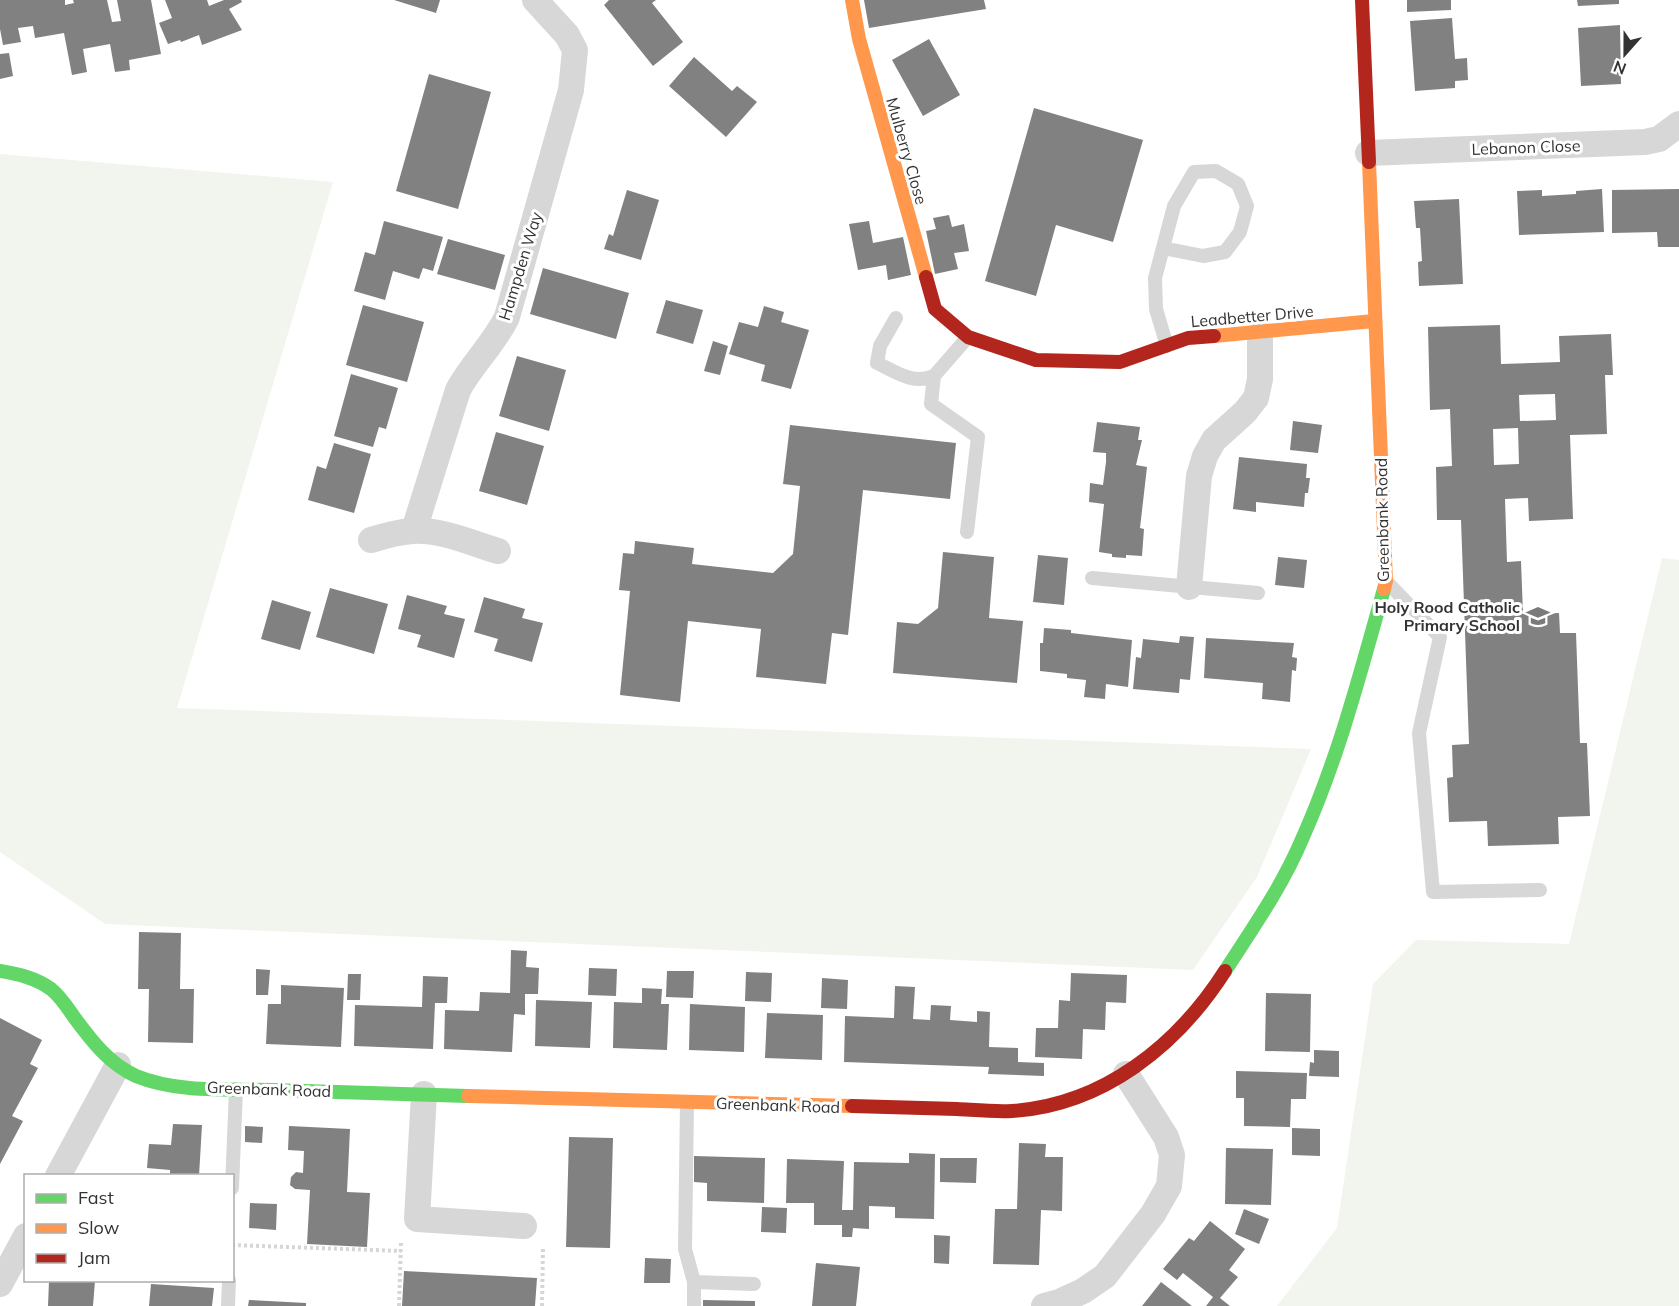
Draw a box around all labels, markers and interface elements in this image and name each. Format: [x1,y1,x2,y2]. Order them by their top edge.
north arrow [1595,24,1655,84]
text: N [1610,57,1629,80]
street label: Mulberry Close [882,95,932,207]
street label: Lebanon Close [1471,135,1581,159]
street label: Hampden Way [494,209,546,323]
street label: Leadbetter Drive [1190,301,1314,331]
street label: Greenbank Road [1371,458,1393,582]
place label: Holy Rood Catholic Primary School [1374,597,1520,635]
school or university icon: Holy Rood Catholic Primary School [1525,603,1551,629]
street label: Greenbank Road [206,1077,332,1101]
street label: Greenbank Road [715,1093,841,1117]
legend [24,1174,234,1282]
text: Fast [78,1186,114,1209]
text: Slow [78,1216,120,1239]
text: Jam [78,1246,111,1269]

